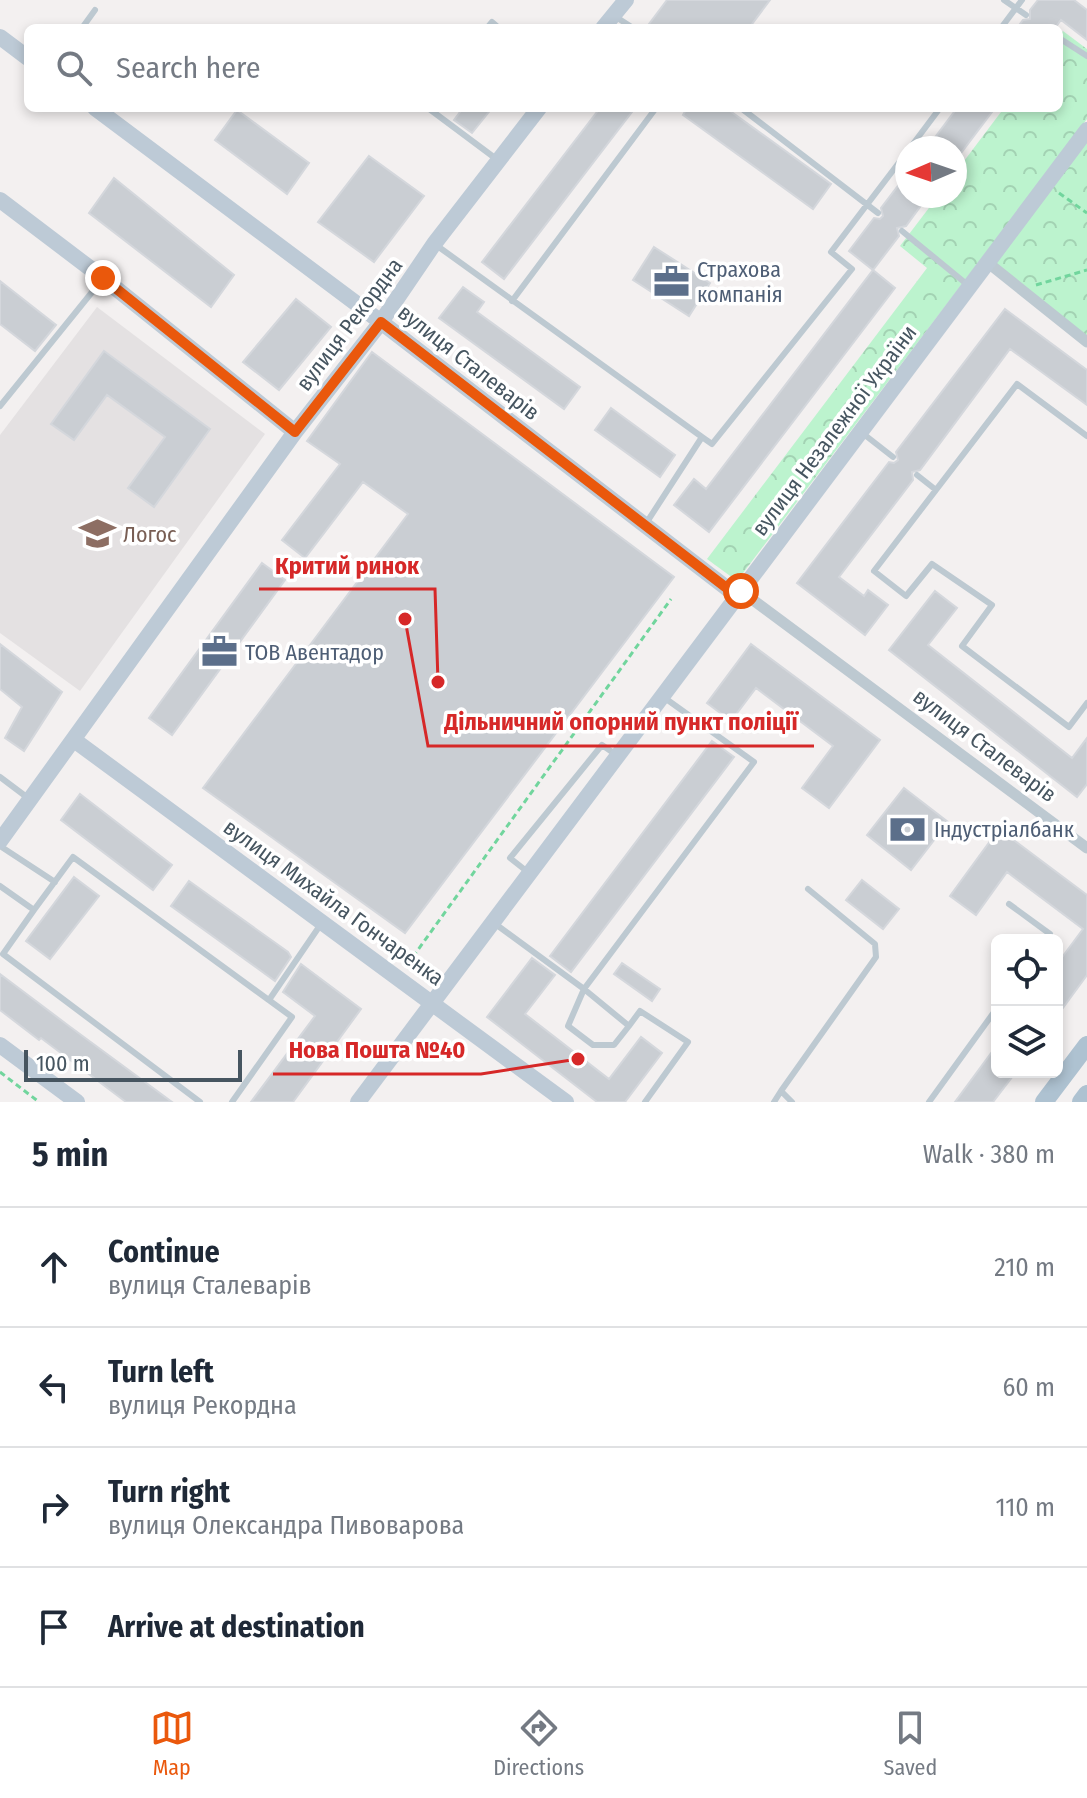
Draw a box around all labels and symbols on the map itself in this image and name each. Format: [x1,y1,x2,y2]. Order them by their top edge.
north arrow [895,136,967,208]
street label: вулиця Рекордна [291,252,408,396]
place label: Страхова компанія [697,256,783,308]
route end [85,260,121,296]
office icon: Страхова компанія [652,263,690,301]
street label: вулиця Сталеварів [392,299,545,426]
street label: вулиця Незалежної України [746,320,923,541]
school or university icon: Логос [78,515,116,553]
place label: Логос [123,521,177,548]
callout: Критий ринок [259,541,435,589]
text: Критий ринок [275,552,420,580]
route start [723,573,759,609]
office icon: ТОВ Авентадор [200,633,238,671]
place label: ТОВ Авентадор [245,639,384,666]
street label: вулиця Сталеварів [908,683,1062,808]
callout: Дільничний опорний пункт поліції [428,698,814,746]
text: Дільничний опорний пункт поліції [443,708,800,736]
bank icon: Індустріалбанк [889,810,927,848]
street label: вулиця Михайла Гончаренка [218,813,449,991]
place label: Індустріалбанк [934,816,1075,843]
callout: Нова Пошта №40 [273,1026,481,1074]
text: Нова Пошта №40 [289,1036,465,1064]
scale bar [24,1046,242,1082]

